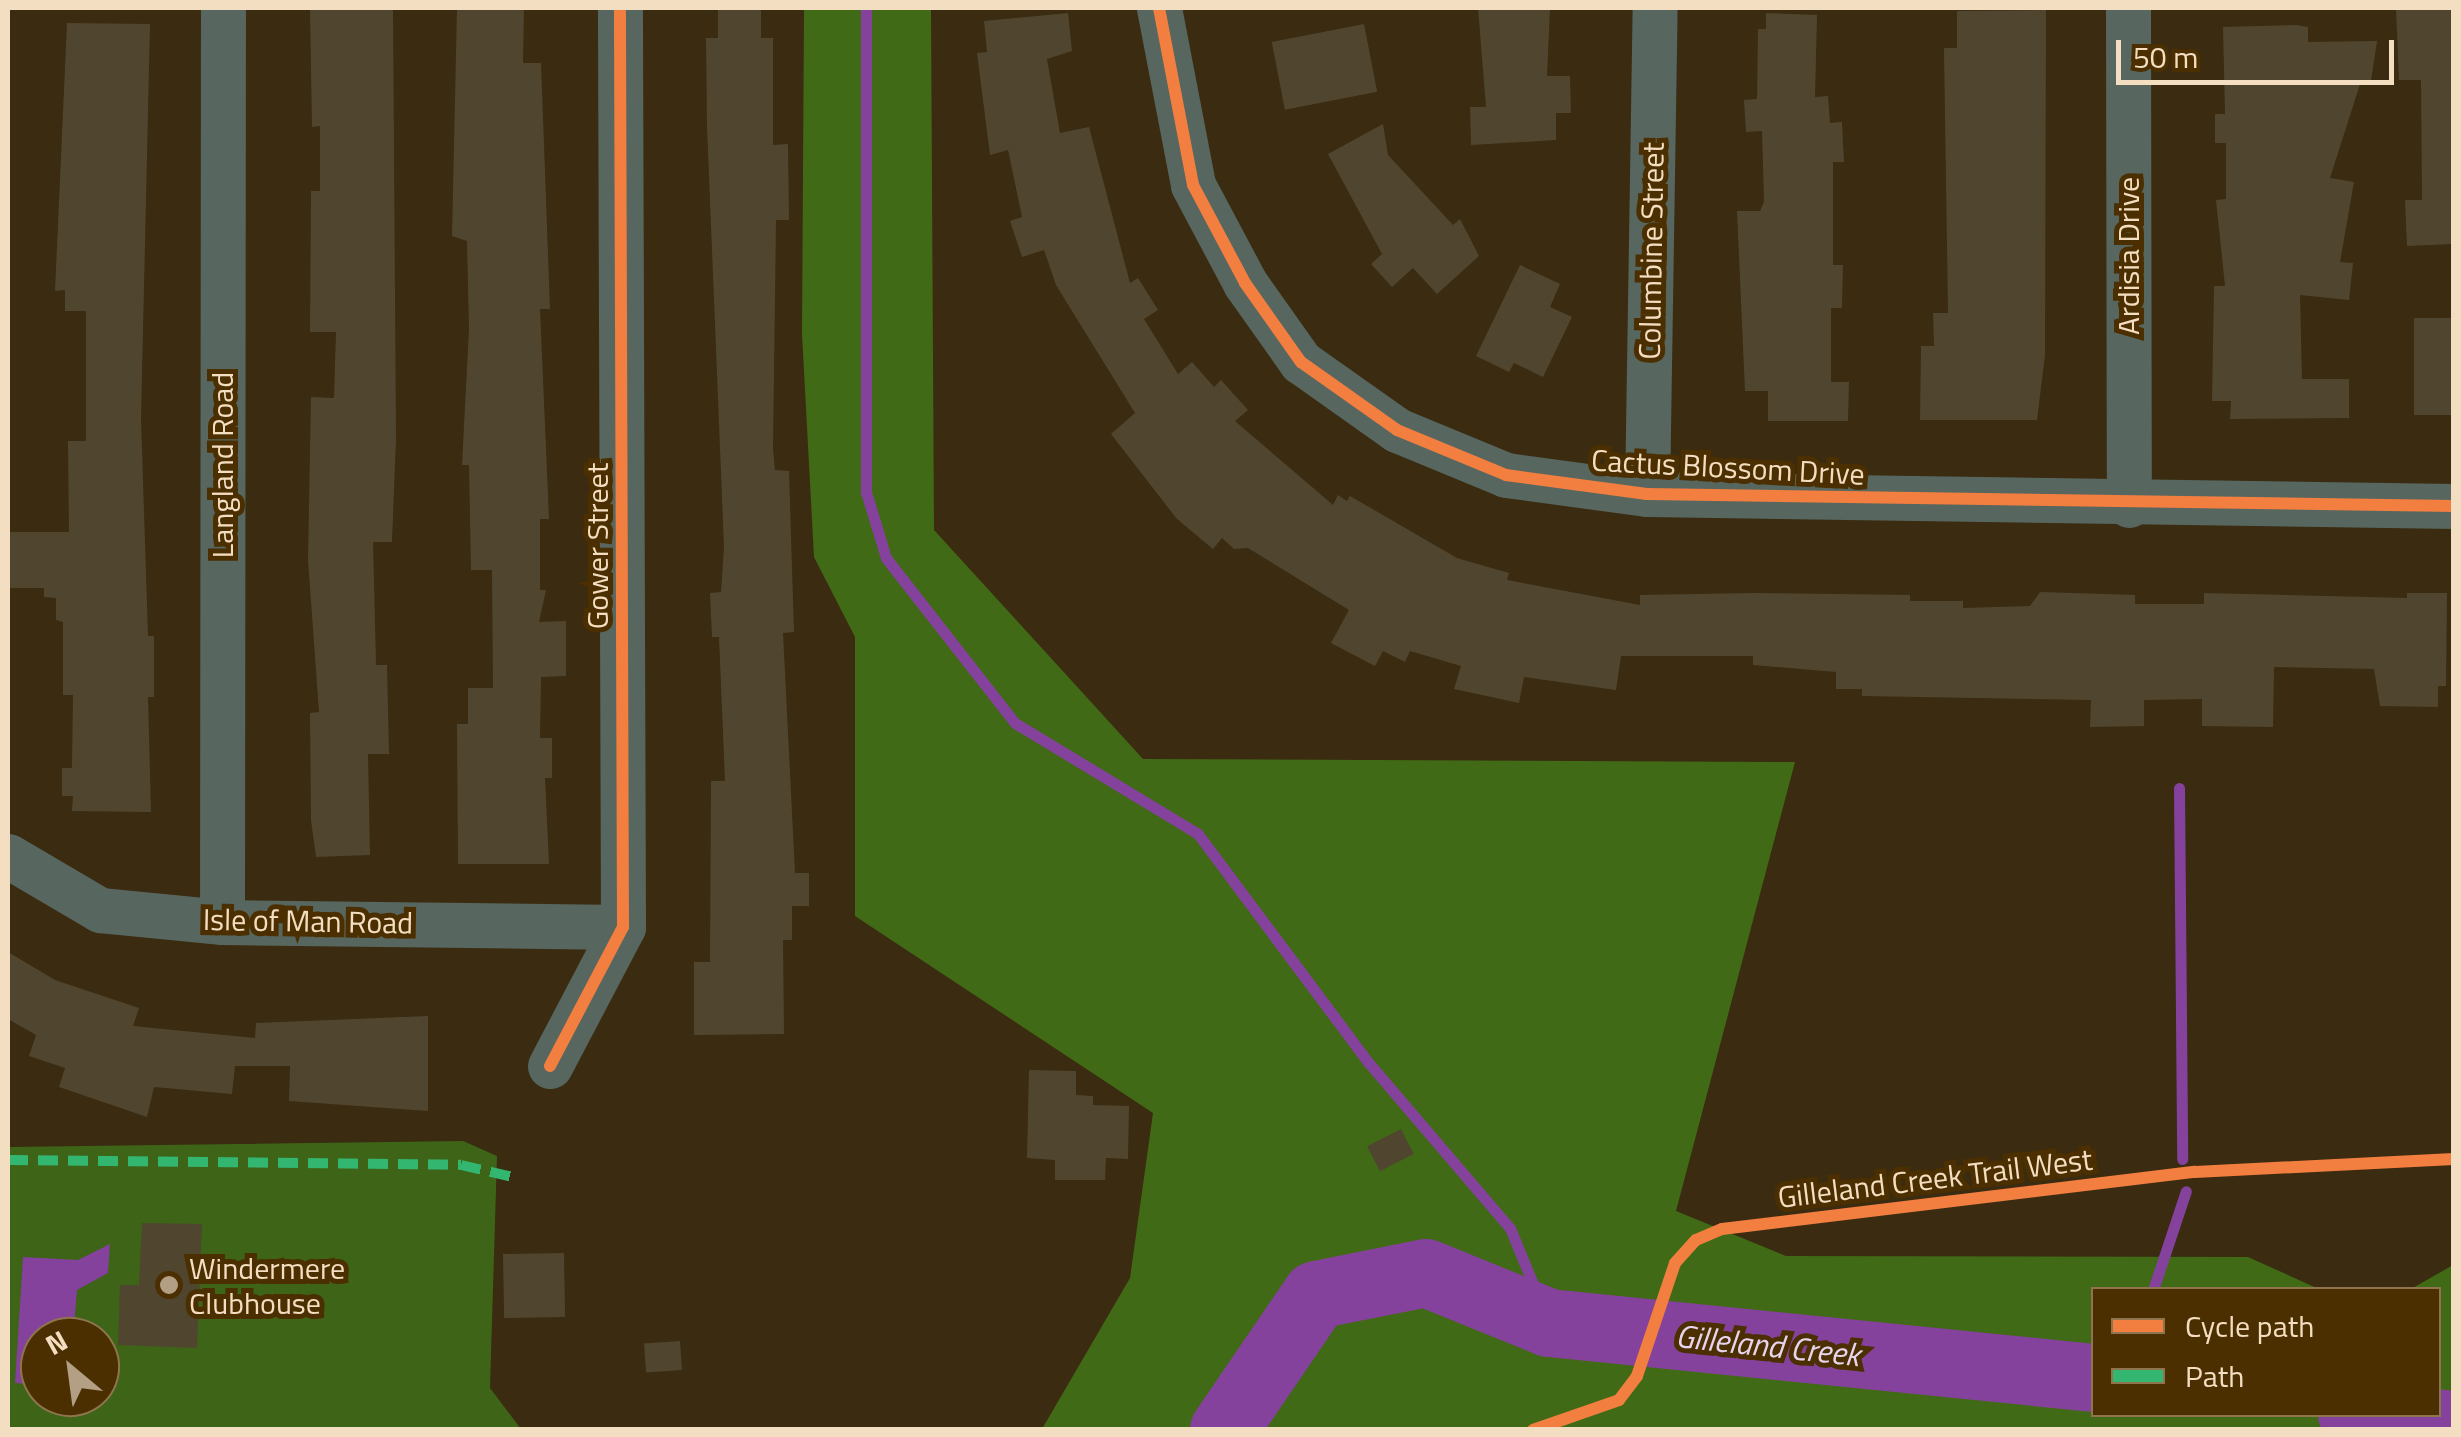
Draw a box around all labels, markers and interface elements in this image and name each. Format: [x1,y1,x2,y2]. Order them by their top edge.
scale bar [2121,20,2398,82]
text: 50 m [2133,34,2198,80]
street label: Columbine Street [1631,142,1671,360]
street label: Ardisia Drive [2110,177,2146,335]
street label: Langland Road [204,372,240,558]
street label: Cactus Blossom Drive [1590,442,1866,492]
street label: Gower Street [579,463,615,629]
street label: Isle of Man Road [203,901,413,941]
street label: Gilleland Creek Trail West [1776,1141,2094,1215]
place label: Windermere Clubhouse [189,1250,345,1320]
marker: Windermere Clubhouse [158,1274,180,1296]
legend [2091,1287,2441,1417]
text: Cycle path [2185,1303,2314,1349]
water label: Gilleland Creek [1674,1316,1862,1374]
north arrow [20,1317,120,1417]
text: N [37,1319,75,1366]
text: Path [2185,1353,2244,1399]

